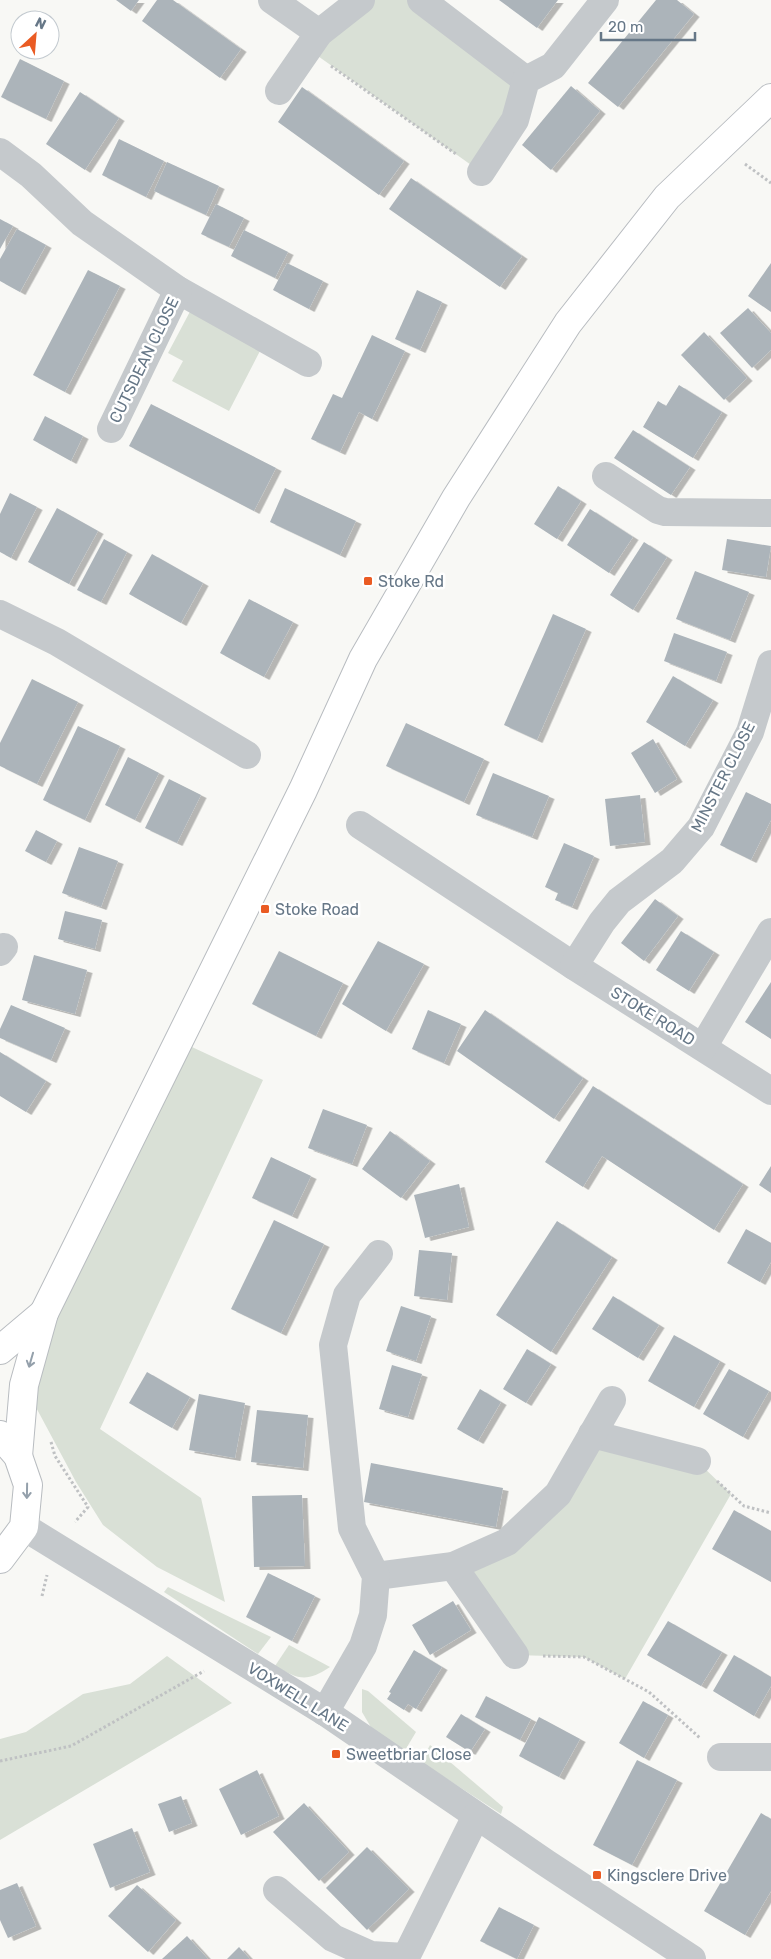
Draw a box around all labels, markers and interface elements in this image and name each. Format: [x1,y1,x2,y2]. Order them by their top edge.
north arrow [10,10,60,60]
scale bar [601,10,695,42]
text: N [32,14,49,34]
text: 20 m [608,18,643,36]
street label: CUTSDEAN CLOSE [105,294,183,426]
place label: Stoke Rd [378,572,444,591]
marker: Stoke Rd [362,575,374,587]
street label: MINSTER CLOSE [687,719,759,835]
place label: Stoke Road [275,900,359,919]
marker: Stoke Road [259,903,271,915]
street label: STOKE ROAD [607,983,699,1049]
one-way arrow [25,1352,35,1368]
one-way arrow [22,1482,32,1498]
street label: VOXWELL LANE [244,1658,352,1736]
place label: Sweetbriar Close [346,1745,472,1764]
marker: Sweetbriar Close [330,1748,342,1760]
place label: Kingsclere Drive [607,1866,727,1885]
marker: Kingsclere Drive [591,1869,603,1881]

